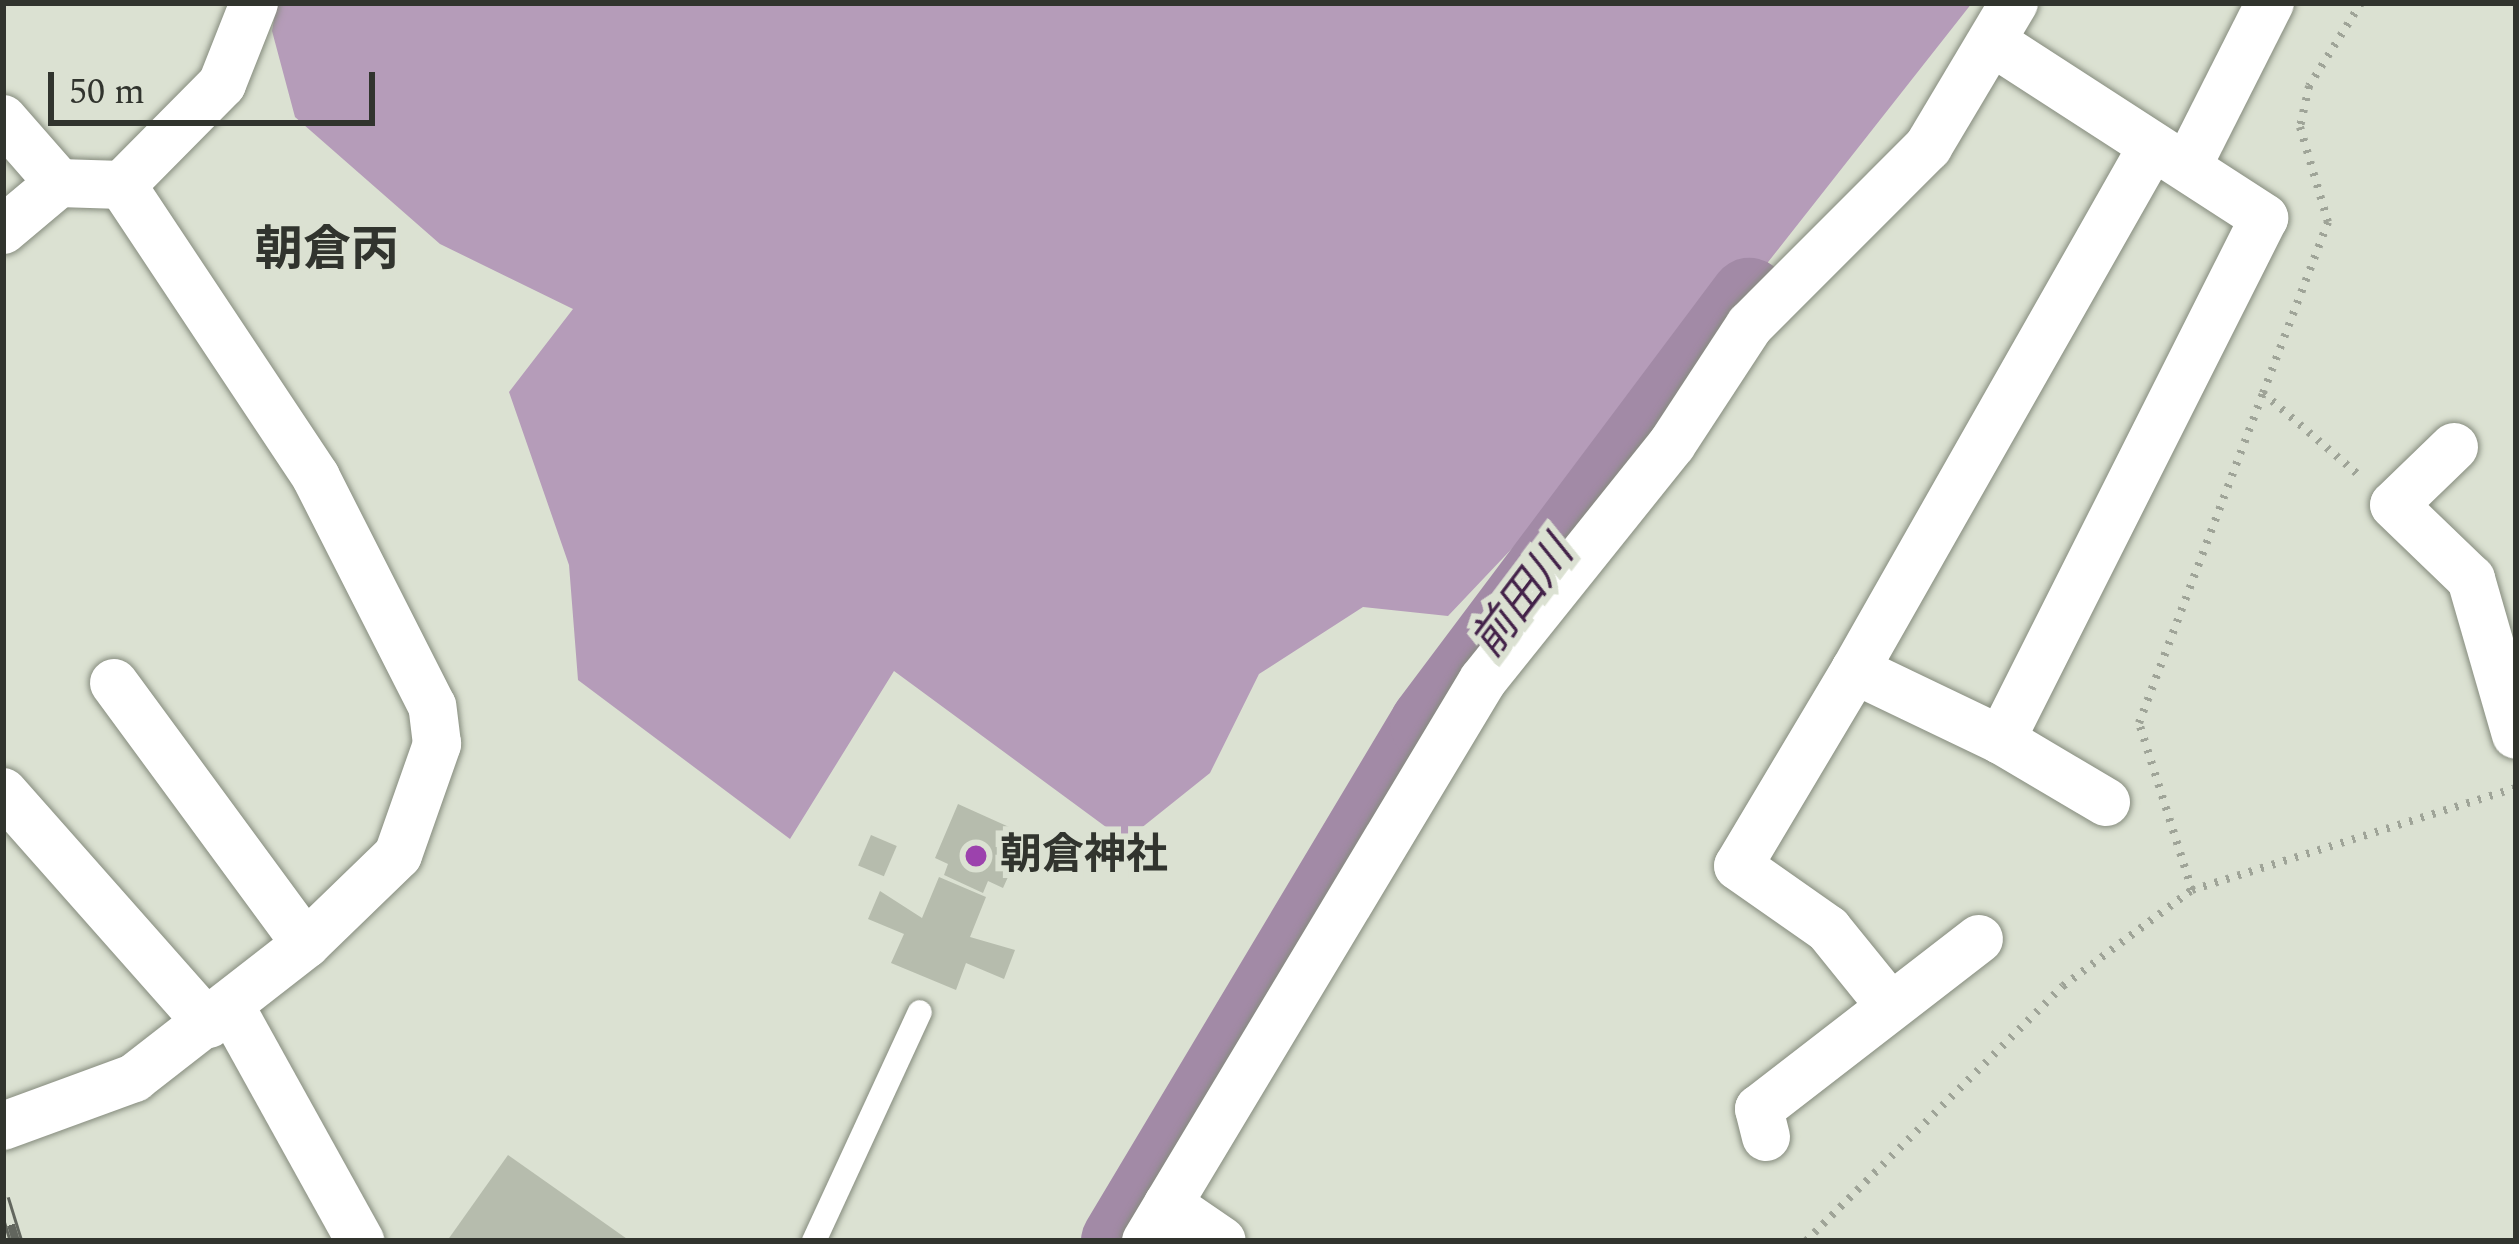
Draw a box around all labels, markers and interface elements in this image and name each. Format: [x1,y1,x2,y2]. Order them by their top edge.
scale bar [54,48,381,122]
text: 50 m [69,65,145,120]
district label: 朝倉丙 [255,222,399,280]
water label: 前田川 [1461,528,1585,668]
place label: 朝倉神社 [1000,831,1168,881]
marker: 朝倉神社 [963,843,989,869]

